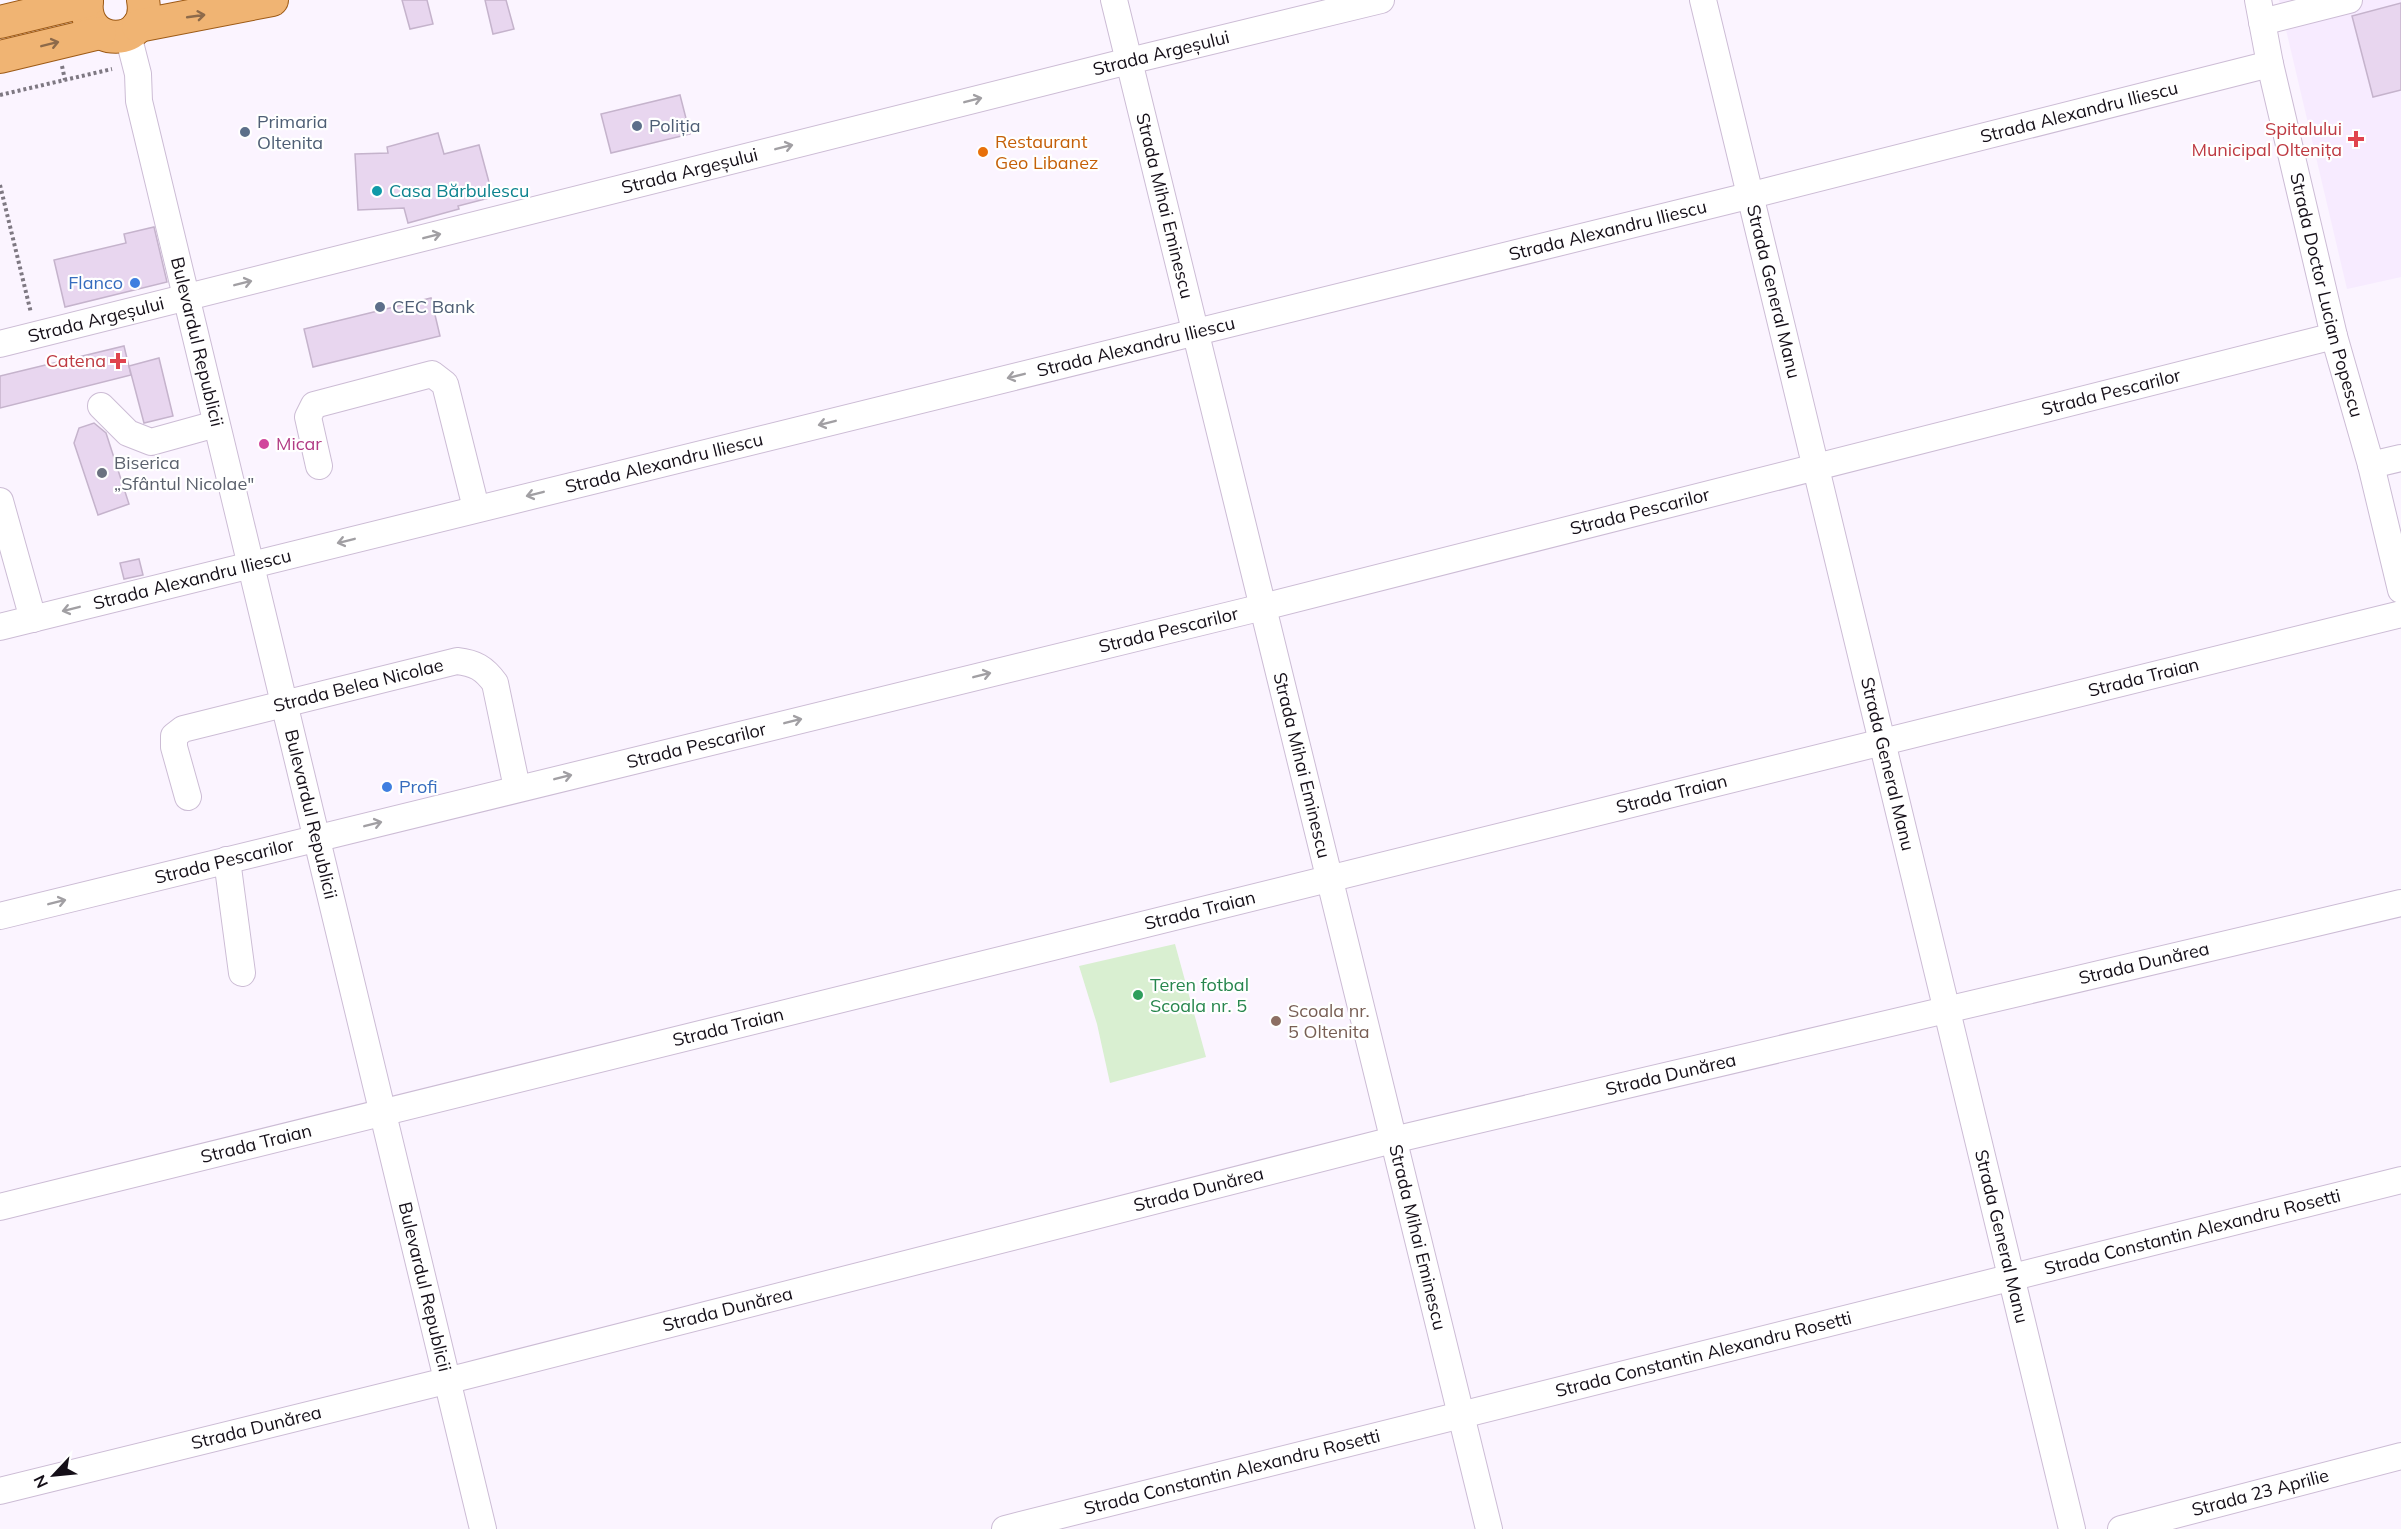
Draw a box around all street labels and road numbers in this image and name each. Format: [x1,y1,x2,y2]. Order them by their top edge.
street label: Strada Argeșului [1090,25,1232,81]
street label: Strada Alexandru Iliescu [1978,76,2180,148]
street label: Strada Mihai Eminescu [1131,111,1199,301]
street label: Strada Argeșului [619,143,760,199]
street label: Strada Doctor Lucian Popescu [2285,171,2369,420]
street label: Strada Alexandru Iliescu [1506,195,1709,266]
street label: Strada General Manu [1742,202,1806,381]
street label: Bulevardul Republicii [166,255,229,429]
street label: Strada Argeșului [25,291,166,348]
street label: Strada Alexandru Iliescu [1035,311,1237,382]
street label: Strada Pescarilor [2039,363,2183,421]
street label: Strada Alexandru Iliescu [563,427,765,498]
street label: Strada Pescarilor [1568,482,1712,540]
street label: Strada Alexandru Iliescu [91,544,293,615]
street label: Strada Pescarilor [1096,601,1241,658]
street label: Strada Traian [2086,652,2201,702]
street label: Strada Belea Nicolae [271,653,446,717]
street label: Strada Mihai Eminescu [1268,670,1336,860]
street label: Strada General Manu [1856,675,1920,853]
street label: Strada Pescarilor [624,717,769,773]
street label: Bulevardul Republicii [280,727,343,901]
street label: Strada Traian [1614,769,1730,818]
street label: Strada Pescarilor [152,832,297,889]
street label: Strada Traian [1142,885,1258,935]
street label: Strada Dunărea [2076,936,2211,989]
street label: Strada Traian [670,1002,786,1051]
street label: Strada Dunărea [1603,1048,1738,1101]
street label: Strada Traian [198,1118,314,1168]
street label: Strada Mihai Eminescu [1384,1142,1452,1332]
street label: Strada General Manu [1970,1147,2034,1326]
street label: Strada Dunărea [1131,1161,1266,1217]
street label: Strada Constantin Alexandru Rosetti [2042,1184,2343,1280]
street label: Bulevardul Republicii [394,1200,457,1374]
street label: Strada Dunărea [660,1281,795,1336]
street label: Strada Constantin Alexandru Rosetti [1553,1306,1854,1402]
street label: Strada Dunărea [189,1400,324,1454]
street label: Strada Constantin Alexandru Rosetti [1081,1424,1382,1520]
street label: Strada 23 Aprilie [2189,1463,2331,1521]

